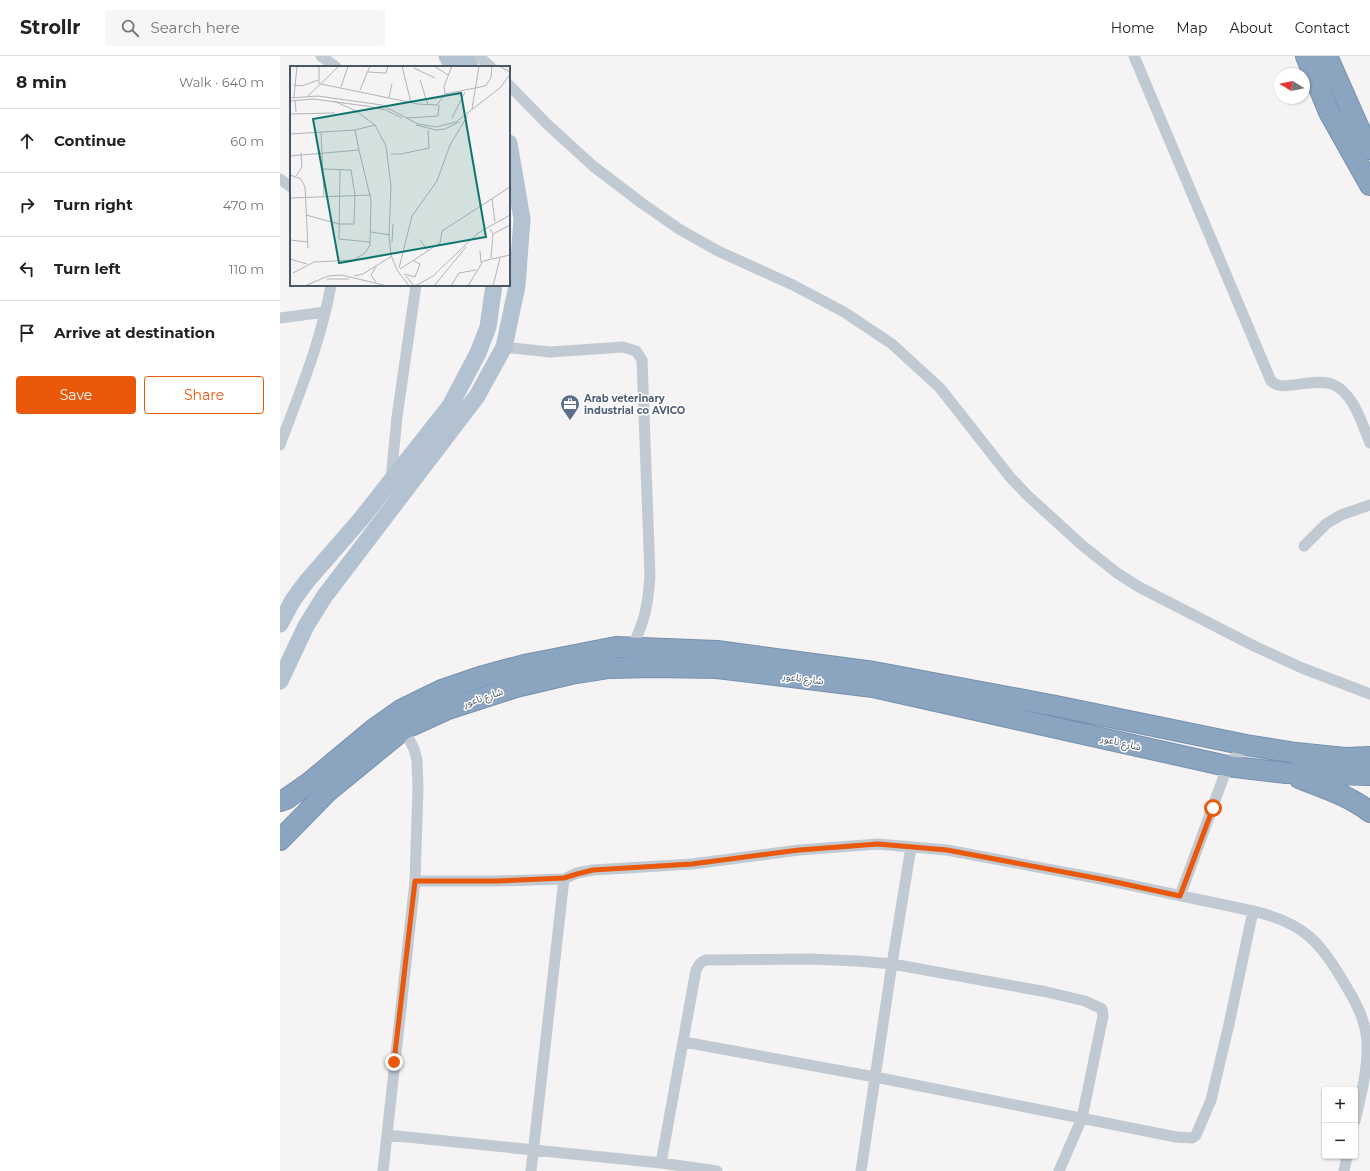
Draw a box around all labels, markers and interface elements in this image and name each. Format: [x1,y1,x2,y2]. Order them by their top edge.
search box [105,10,385,46]
text: Strollr [20,16,81,39]
icon: search [119,17,141,39]
text: Search here [151,18,240,37]
text: Home [1111,19,1154,37]
text: Map [1176,19,1207,37]
text: About [1229,19,1273,37]
text: Contact [1295,19,1350,37]
inset map [290,66,510,286]
north arrow [1274,68,1310,104]
text: 8 min [16,72,67,92]
text: Walk · 640 m [179,74,264,90]
icon: ahead [16,130,38,152]
text: Continue [54,131,126,150]
text: 60 m [230,133,264,149]
icon: right [16,194,38,216]
text: Turn right [54,195,133,214]
text: 470 m [223,197,264,213]
icon: left [16,258,38,280]
text: Turn left [54,259,121,278]
text: 110 m [229,261,264,277]
icon: arrive [16,322,38,344]
text: Arrive at destination [54,323,215,342]
button: Save [16,376,136,414]
button: Share [144,376,264,414]
place label: Arab veterinary industrial co AVICO [583,392,686,417]
office icon: Arab veterinary industrial co AVICO [559,393,581,421]
street label: شارع ناعور [781,669,824,688]
street label: شارع ناعور [461,685,505,711]
street label: شارع ناعور [1098,731,1143,754]
route start [1204,799,1222,817]
route end [385,1053,403,1071]
map controls [1322,1087,1358,1159]
button: + [1322,1087,1358,1123]
button: − [1322,1123,1358,1159]

